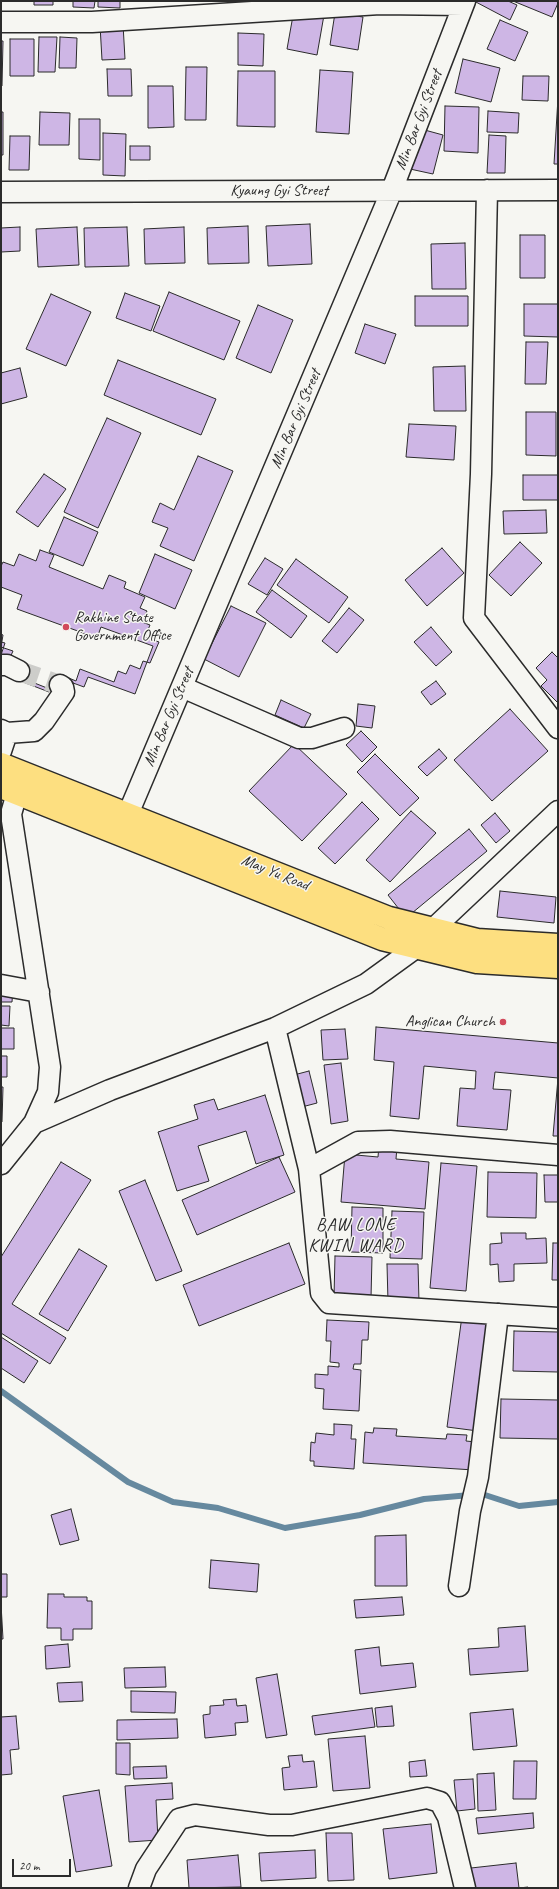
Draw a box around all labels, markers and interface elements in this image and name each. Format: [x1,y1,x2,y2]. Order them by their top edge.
street label: Min Bar Gyi Street [391,67,447,173]
street label: Kyaung Gyi Street [230,181,328,201]
street label: Min Bar Gyi Street [267,367,325,471]
place label: Rakhine State Government Office [74,608,171,646]
marker: Rakhine State Government Office [61,622,71,632]
street label: Min Bar Gyi Street [140,665,198,769]
street label: May Yu Road [238,851,312,895]
place label: Anglican Church [405,1012,495,1032]
marker: Anglican Church [498,1017,508,1027]
district label: BAW LONE KWIN WARD [309,1214,403,1256]
scale bar [14,1851,73,1877]
text: 20 m [19,1858,39,1874]

